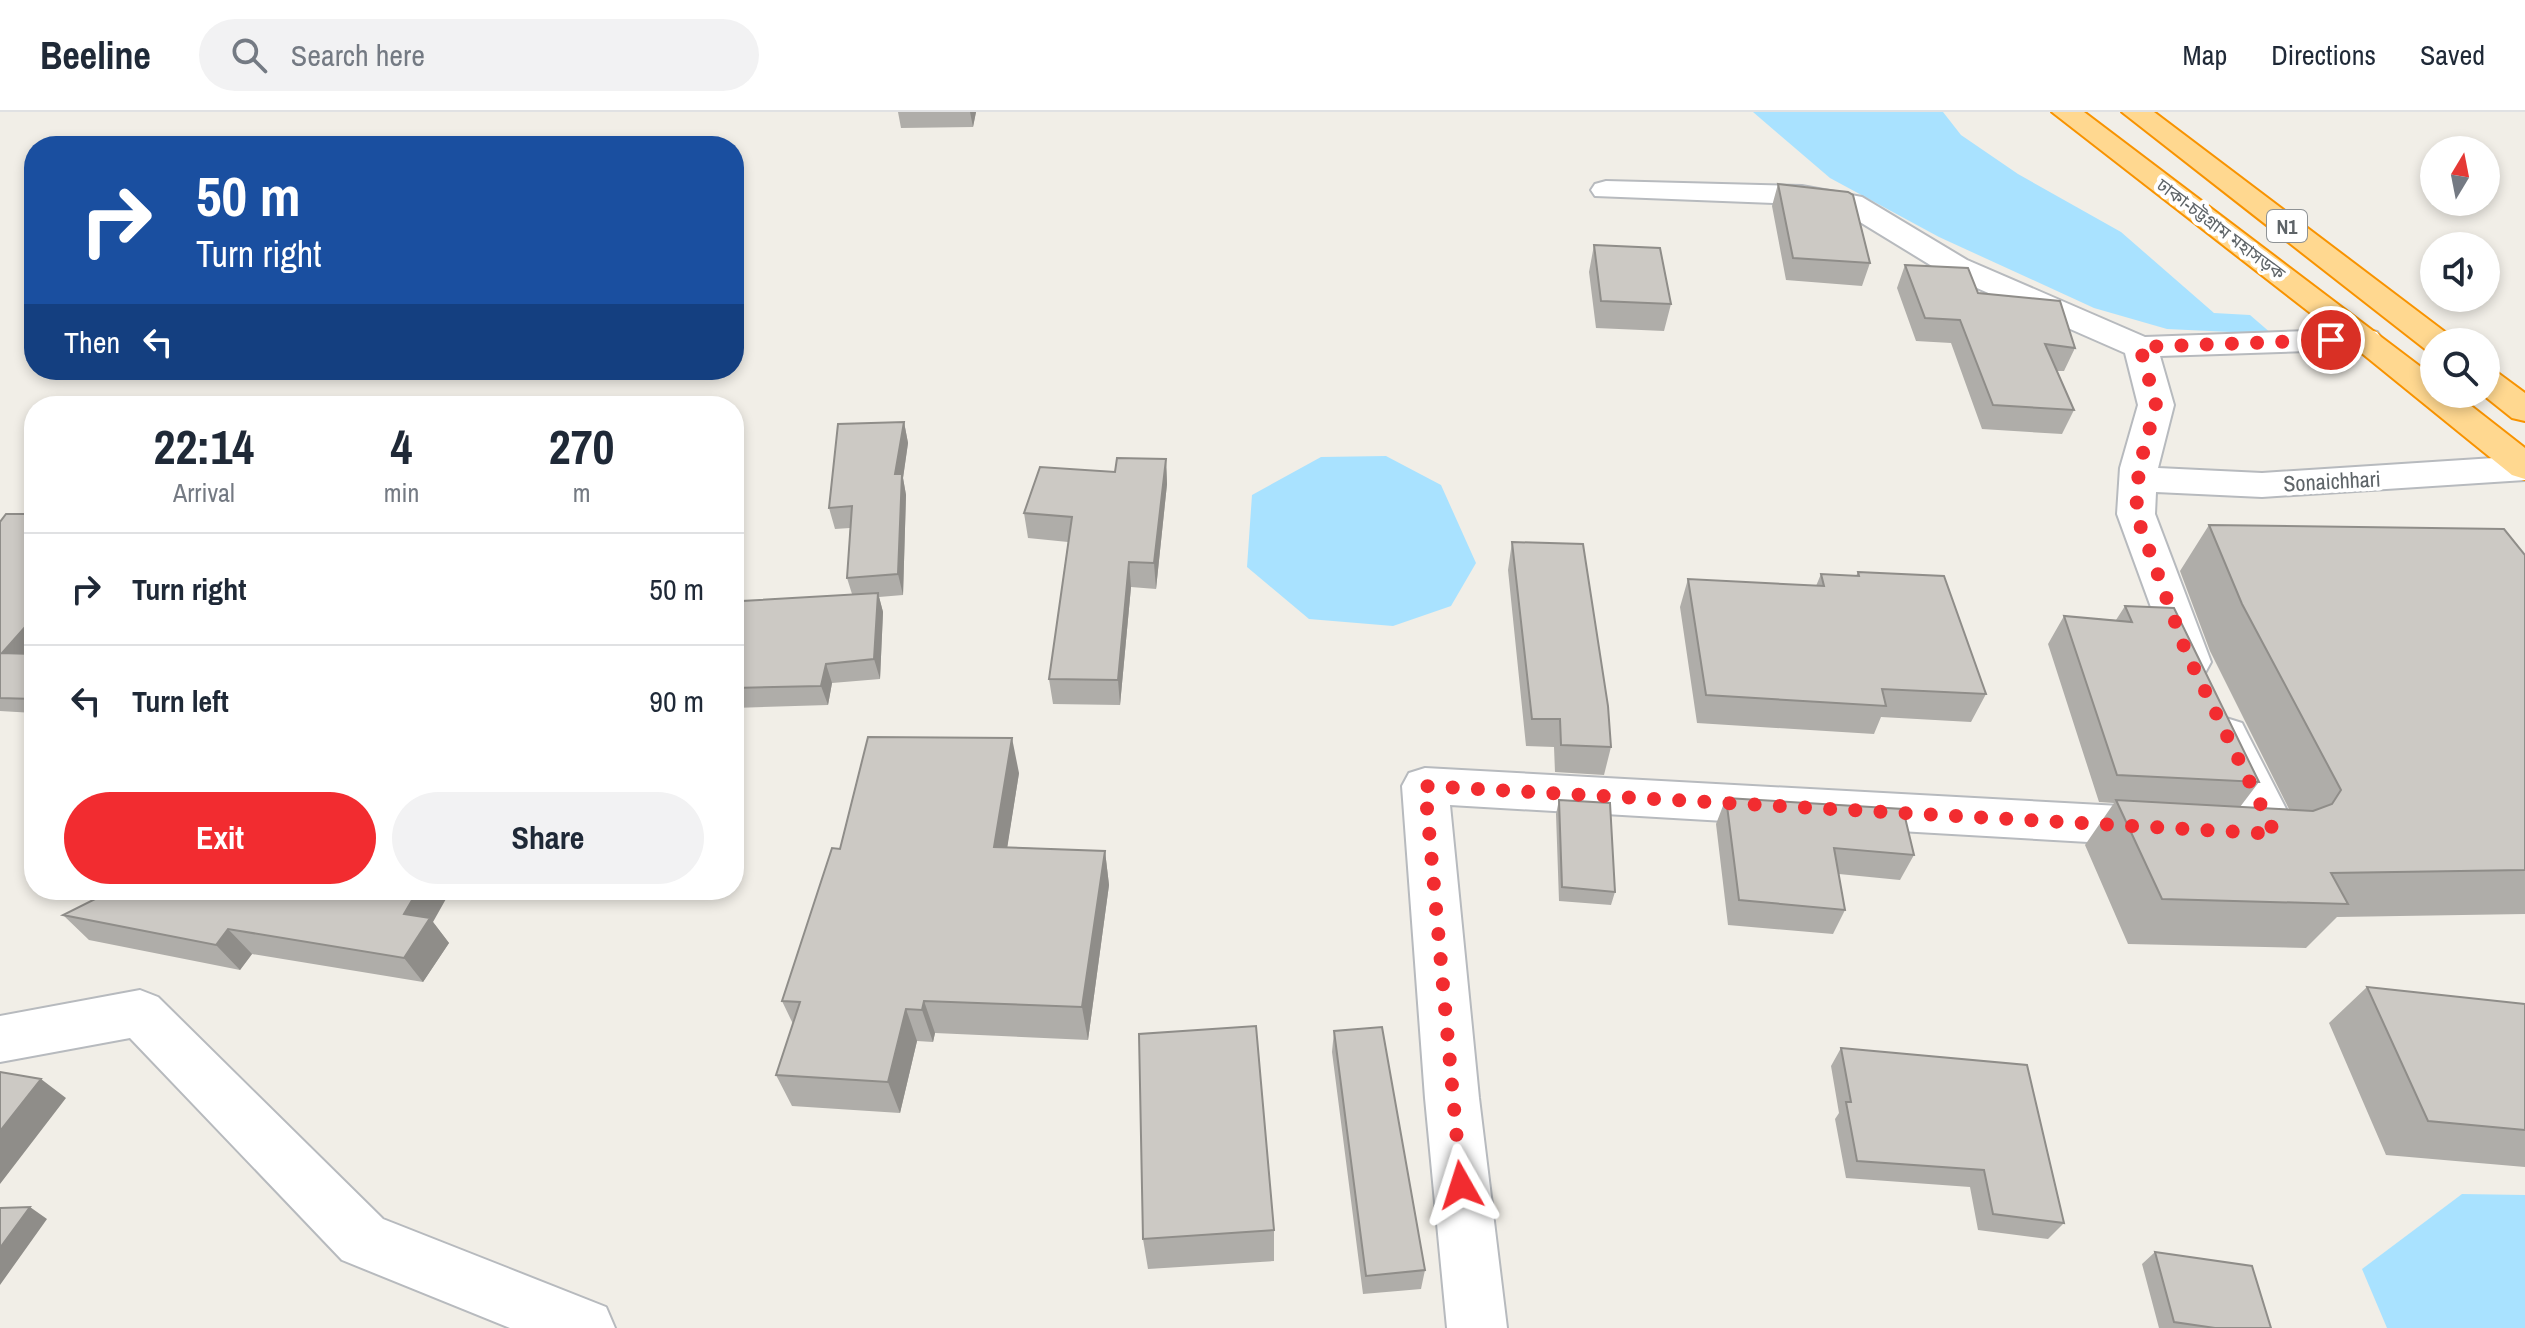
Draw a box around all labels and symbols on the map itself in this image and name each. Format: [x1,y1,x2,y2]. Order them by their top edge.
north arrow [2420,136,2500,216]
street label: ঢাকা-চট্টগ্রাম মহাসড়ক [2151,172,2291,286]
road number: N1 [2267,210,2307,242]
pin [2297,306,2365,374]
street label: Sonaichhari [2283,463,2381,499]
position arrow [1419,1143,1503,1227]

